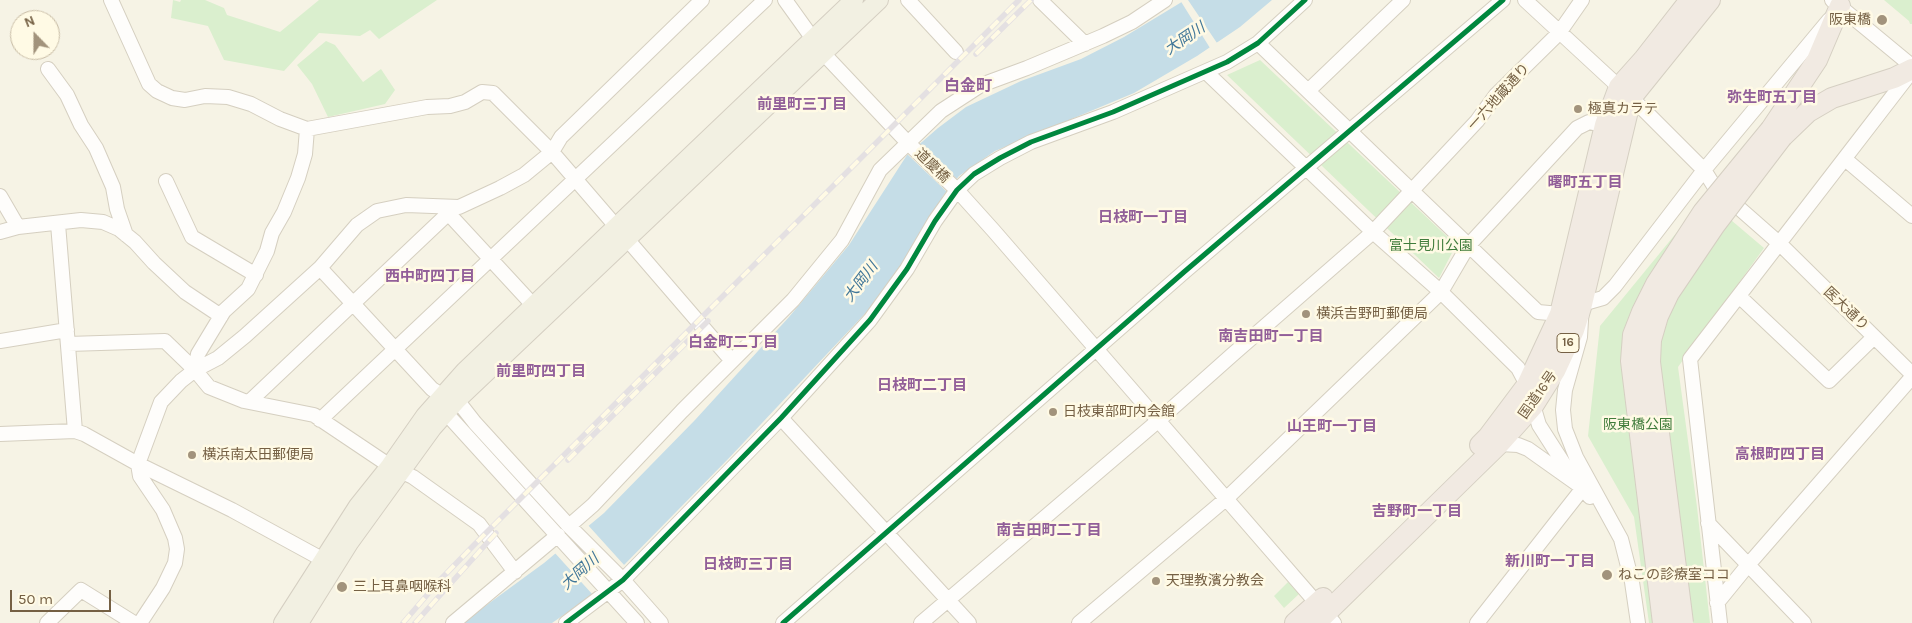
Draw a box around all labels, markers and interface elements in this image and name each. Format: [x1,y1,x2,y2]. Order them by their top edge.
north arrow [10,10,60,60]
text: N [22,12,37,31]
place label: 阪東橋 [1829,12,1871,28]
marker: 阪東橋 [1875,13,1889,27]
water label: 大岡川 [1161,19,1209,59]
street label: 一六地蔵通り [1465,60,1533,134]
district label: 白金町 [944,76,992,96]
district label: 弥生町五丁目 [1727,89,1817,107]
district label: 前里町三丁目 [757,96,847,114]
place label: 極真カラテ [1588,101,1658,117]
marker: 極真カラテ [1572,103,1584,115]
street label: 道慶橋 [911,145,953,187]
district label: 曙町五丁目 [1548,174,1622,192]
district label: 日枝町一丁目 [1098,209,1188,227]
park label: 富士見川公園 [1389,238,1473,254]
water label: 大岡川 [840,259,882,305]
district label: 西中町四丁目 [385,268,475,286]
street label: 医大通り [1820,284,1872,334]
place label: 横浜吉野町郵便局 [1316,306,1428,322]
marker: 横浜吉野町郵便局 [1300,308,1312,320]
district label: 南吉田町一丁目 [1219,328,1323,346]
road number: 16 [1557,333,1579,352]
district label: 白金町二丁目 [688,334,778,352]
district label: 前里町四丁目 [496,363,586,381]
street label: 国道16号 [1515,368,1561,422]
district label: 日枝町二丁目 [877,377,967,395]
place label: 日枝東部町内会館 [1063,404,1175,420]
marker: 日枝東部町内会館 [1047,406,1059,418]
park label: 阪東橋公園 [1603,417,1673,433]
district label: 山王町一丁目 [1287,418,1377,436]
district label: 高根町四丁目 [1735,446,1825,464]
place label: 横浜南太田郵便局 [202,447,314,463]
marker: 横浜南太田郵便局 [186,449,198,461]
district label: 吉野町一丁目 [1372,503,1462,521]
district label: 南吉田町二丁目 [997,522,1101,540]
water label: 大岡川 [557,550,603,594]
district label: 新川町一丁目 [1505,553,1595,571]
district label: 日枝町三丁目 [703,556,793,574]
place label: ねこの診療室ココ [1618,567,1730,583]
marker: ねこの診療室ココ [1600,568,1614,582]
place label: 天理教濱分教会 [1166,573,1264,589]
marker: 天理教濱分教会 [1150,575,1162,587]
place label: 三上耳鼻咽喉科 [353,579,451,595]
scale bar [12,580,114,612]
marker: 三上耳鼻咽喉科 [335,580,349,594]
text: 50 m [18,590,53,608]

